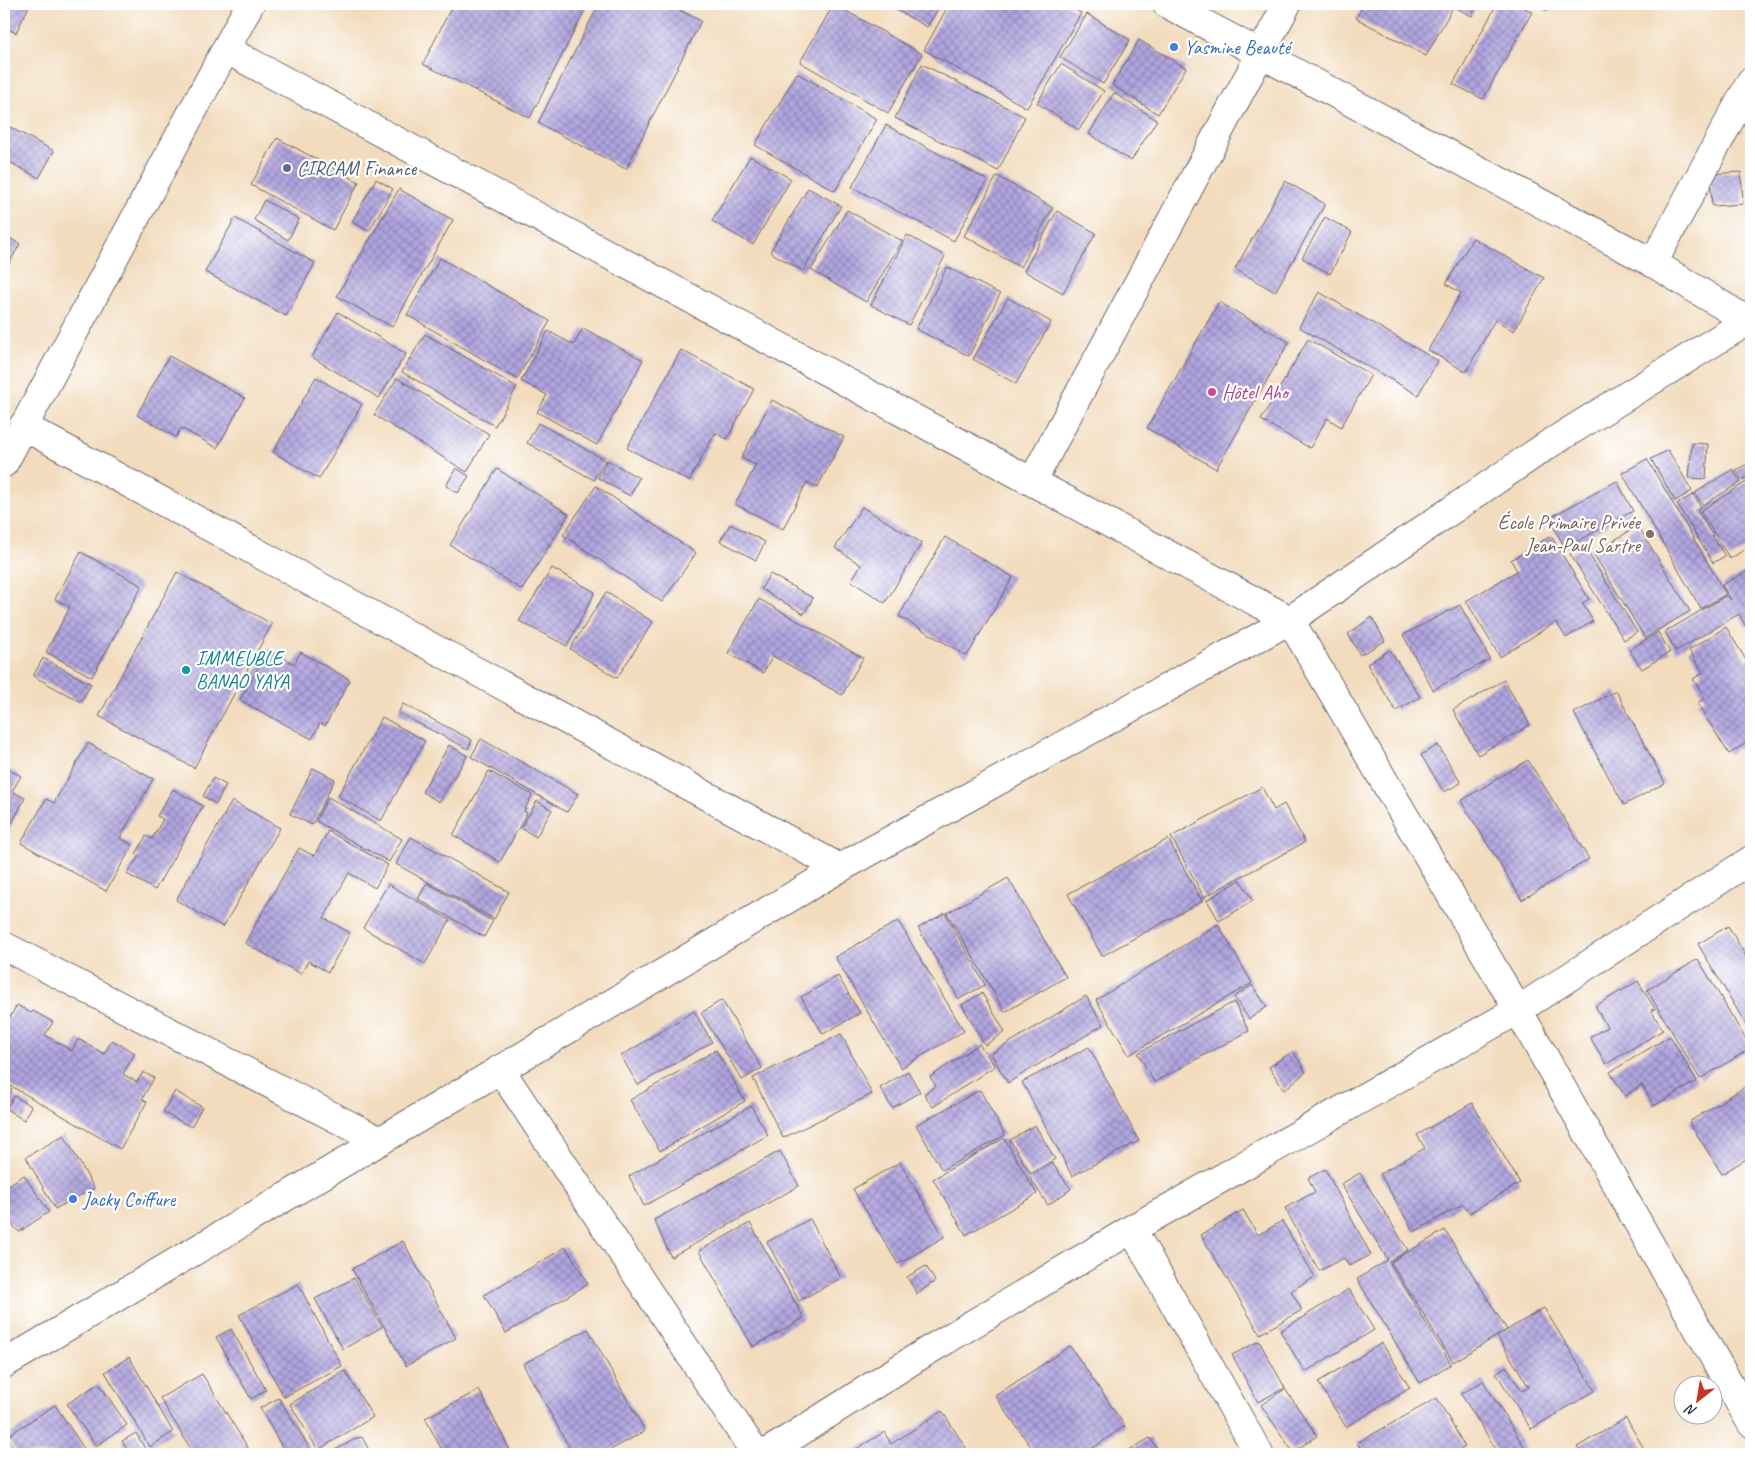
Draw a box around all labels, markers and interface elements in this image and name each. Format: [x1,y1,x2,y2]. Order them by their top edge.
place label: Yasmine Beauté [1184,35,1293,60]
marker: Yasmine Beauté [1168,41,1180,53]
place label: CIRCAM Finance [297,156,418,181]
marker: CIRCAM Finance [281,162,293,174]
place label: Hôtel Aho [1222,380,1290,405]
marker: Hôtel Aho [1206,386,1218,398]
place label: École Primaire Privée Jean-Paul Sartre [1498,510,1641,558]
marker: École Primaire Privée Jean-Paul Sartre [1644,528,1656,540]
place label: IMMEUBLE BANAO YAYA [196,646,290,694]
marker: IMMEUBLE BANAO YAYA [180,664,192,676]
place label: Jacky Coiffure [82,1187,177,1212]
marker: Jacky Coiffure [67,1193,79,1205]
north arrow [1672,1376,1722,1426]
text: N [1681,1400,1700,1420]

